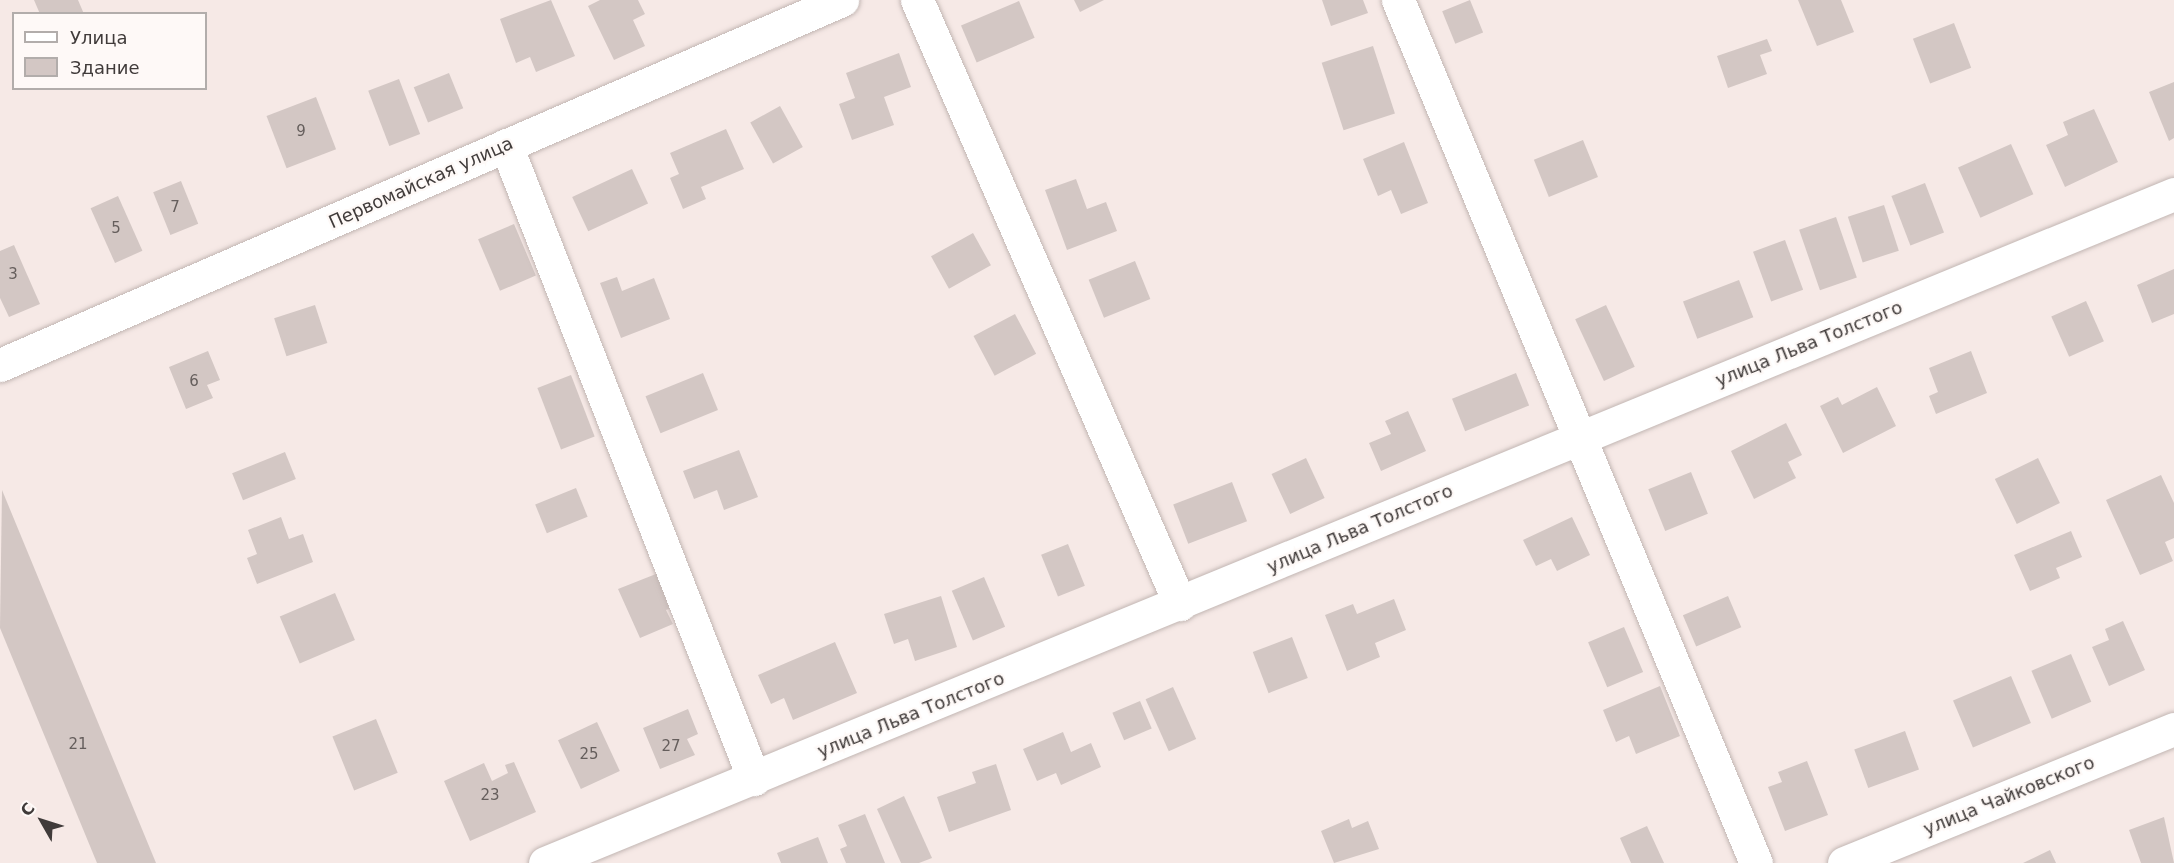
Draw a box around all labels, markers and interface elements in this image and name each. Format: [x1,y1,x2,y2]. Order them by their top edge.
legend [12,12,207,90]
text: Улица [70,27,127,48]
text: Здание [70,57,140,78]
house number: 9 [296,123,306,141]
street label: Первомайская улица [326,133,516,233]
house number: 7 [170,199,180,217]
house number: 5 [111,220,121,238]
house number: 3 [8,266,18,284]
street label: улица Льва Толстого [1712,297,1906,391]
house number: 6 [189,373,199,391]
street label: улица Льва Толстого [1264,480,1456,578]
street label: улица Льва Толстого [814,668,1008,762]
house number: 21 [68,736,88,754]
house number: 27 [661,738,681,756]
house number: 25 [579,746,599,764]
street label: улица Чайковского [1920,752,2098,840]
house number: 23 [480,787,500,805]
north arrow [12,791,72,851]
text: С [17,799,39,820]

